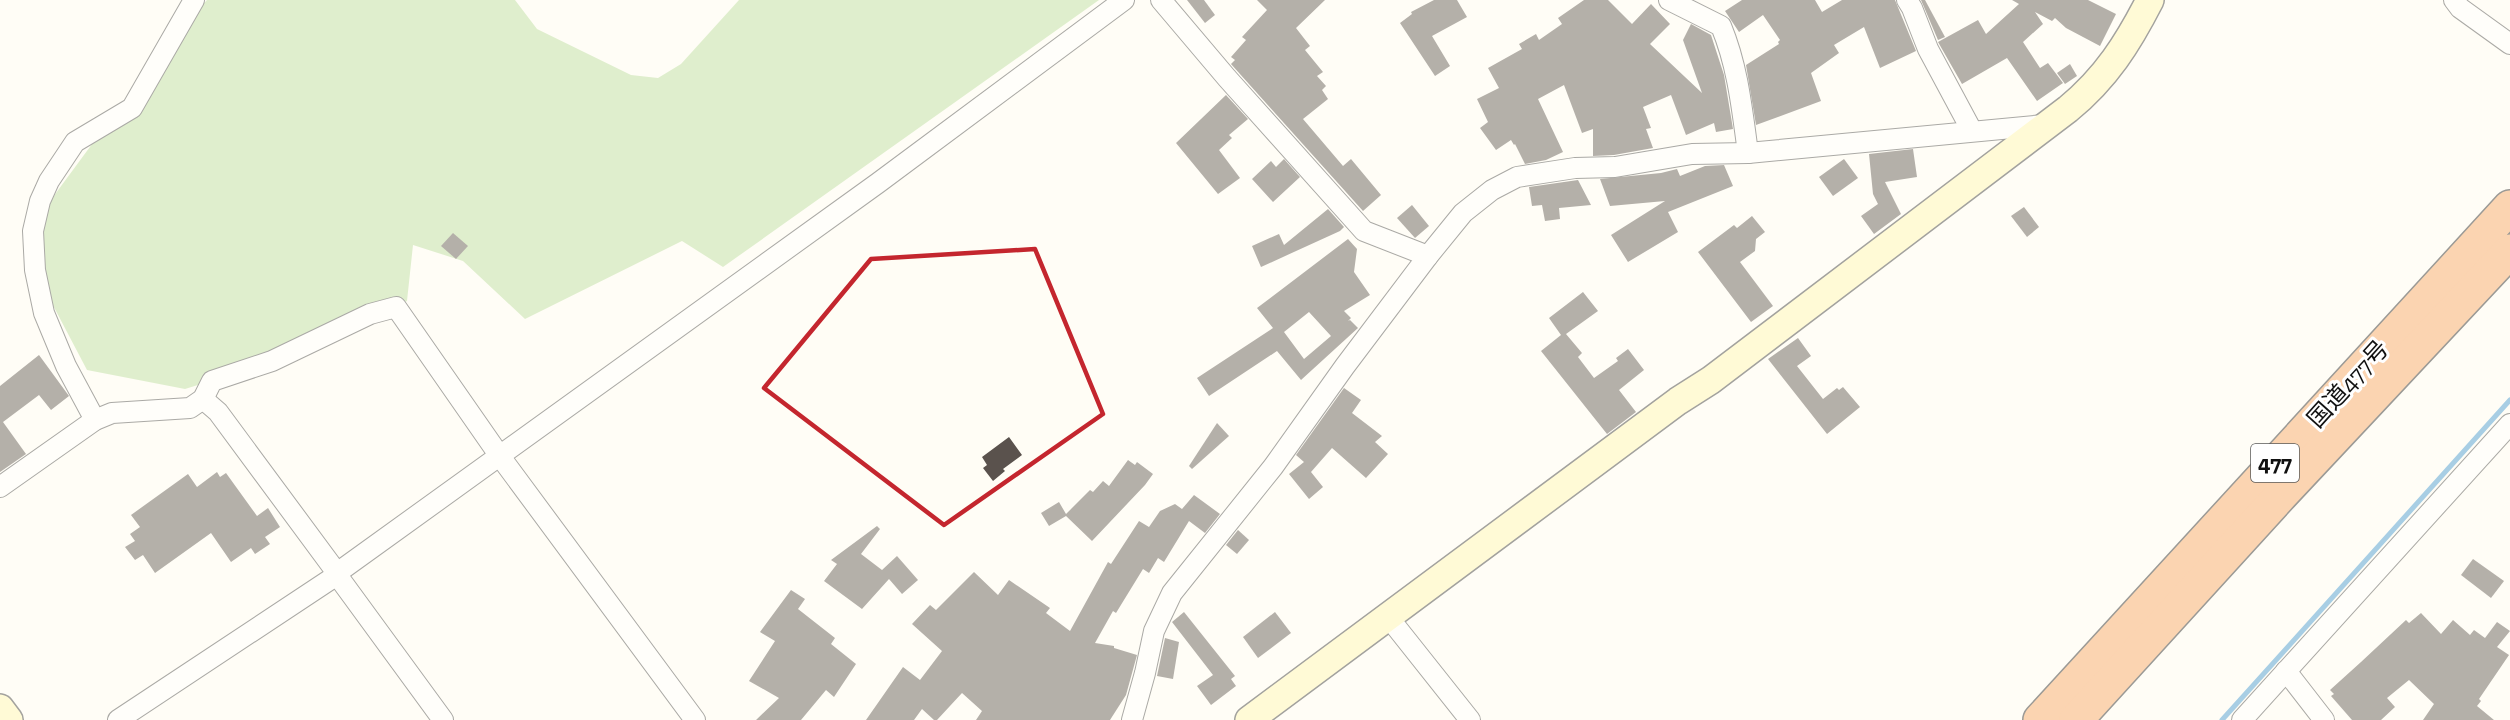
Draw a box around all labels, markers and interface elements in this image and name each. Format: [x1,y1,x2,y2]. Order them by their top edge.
street label: 国道477号 [2301,334,2394,433]
road number: 477 [2251,444,2299,482]

